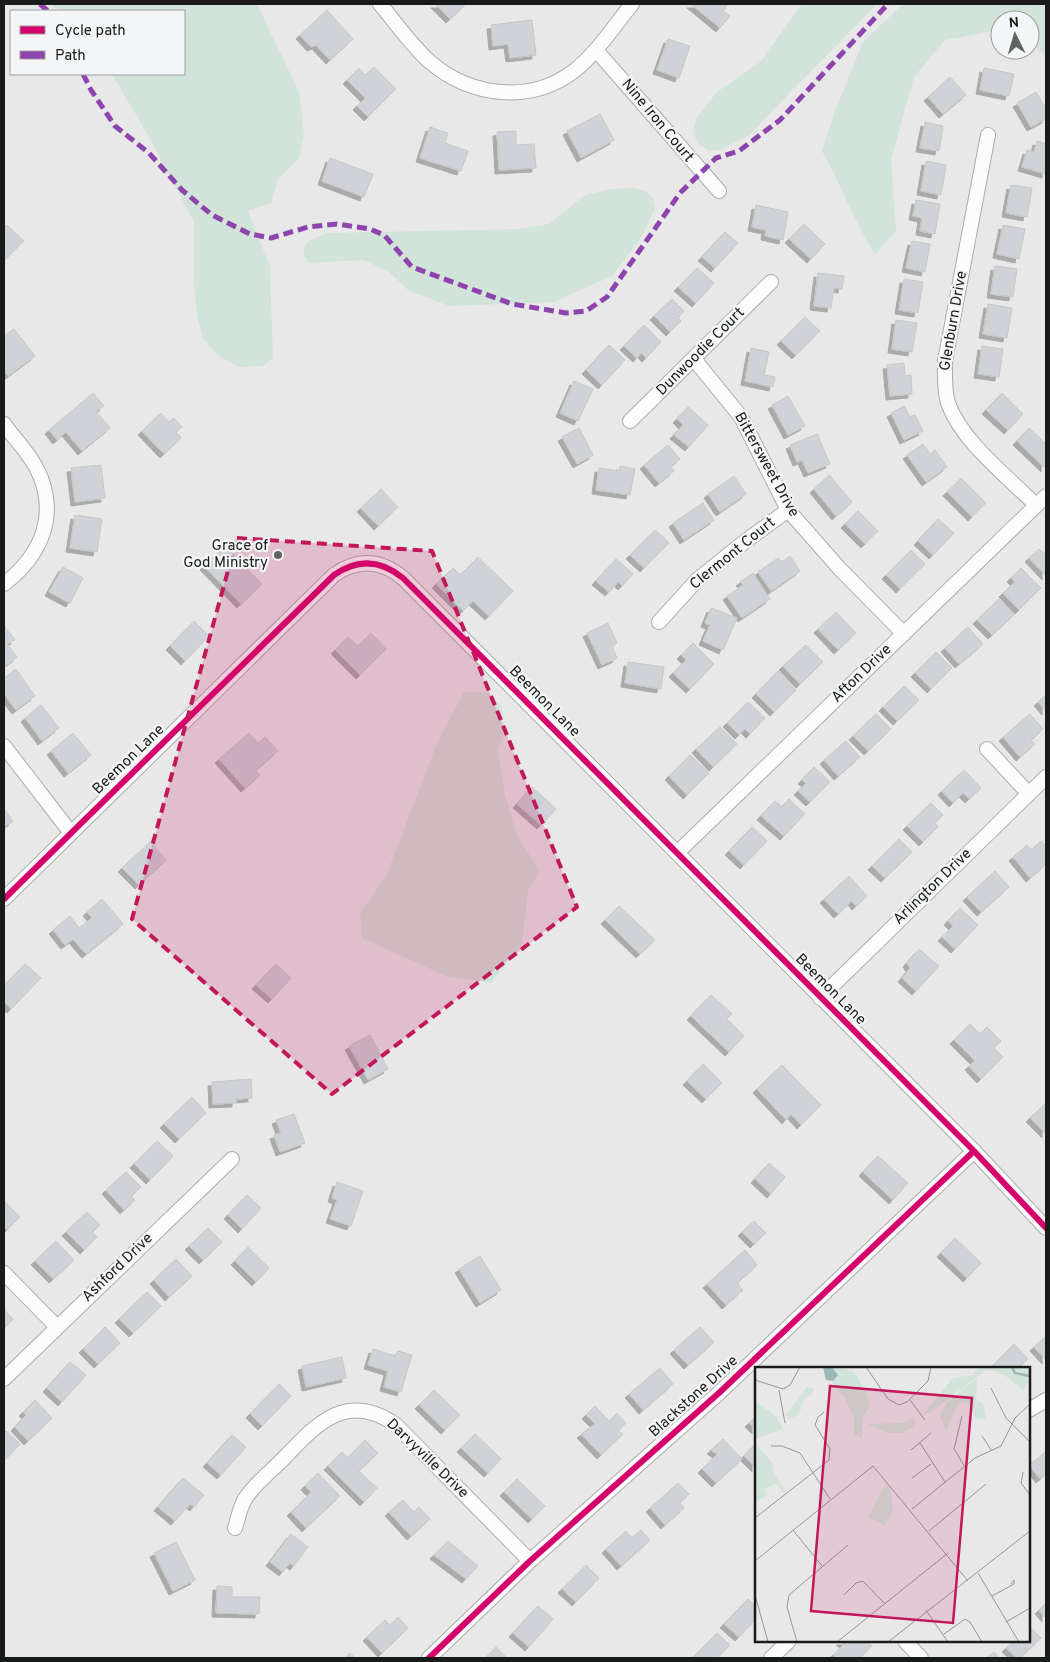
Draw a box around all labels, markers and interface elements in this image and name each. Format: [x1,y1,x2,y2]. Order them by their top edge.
legend [10,10,185,75]
north arrow [990,10,1040,60]
text: N [1008,15,1020,32]
text: Cycle path [55,22,126,41]
text: Path [55,47,86,66]
street label: Nine Iron Court [617,75,697,167]
street label: Glenburn Drive [936,270,972,372]
street label: Dunwoodie Court [653,304,749,400]
street label: Bittersweet Drive [729,409,803,521]
street label: Clermont Court [686,514,780,594]
place label: Grace of God Ministry [183,537,268,573]
marker: Grace of God Ministry [272,549,284,561]
street label: Afton Drive [828,641,896,707]
street label: Beemon Lane [504,662,584,742]
street label: Beemon Lane [89,721,169,799]
street label: Arlington Drive [890,845,976,929]
street label: Beemon Lane [790,950,870,1030]
street label: Ashford Drive [79,1229,157,1307]
street label: Blackstone Drive [645,1352,743,1442]
inset map [755,1367,1030,1642]
street label: Darvyville Drive [382,1415,472,1503]

